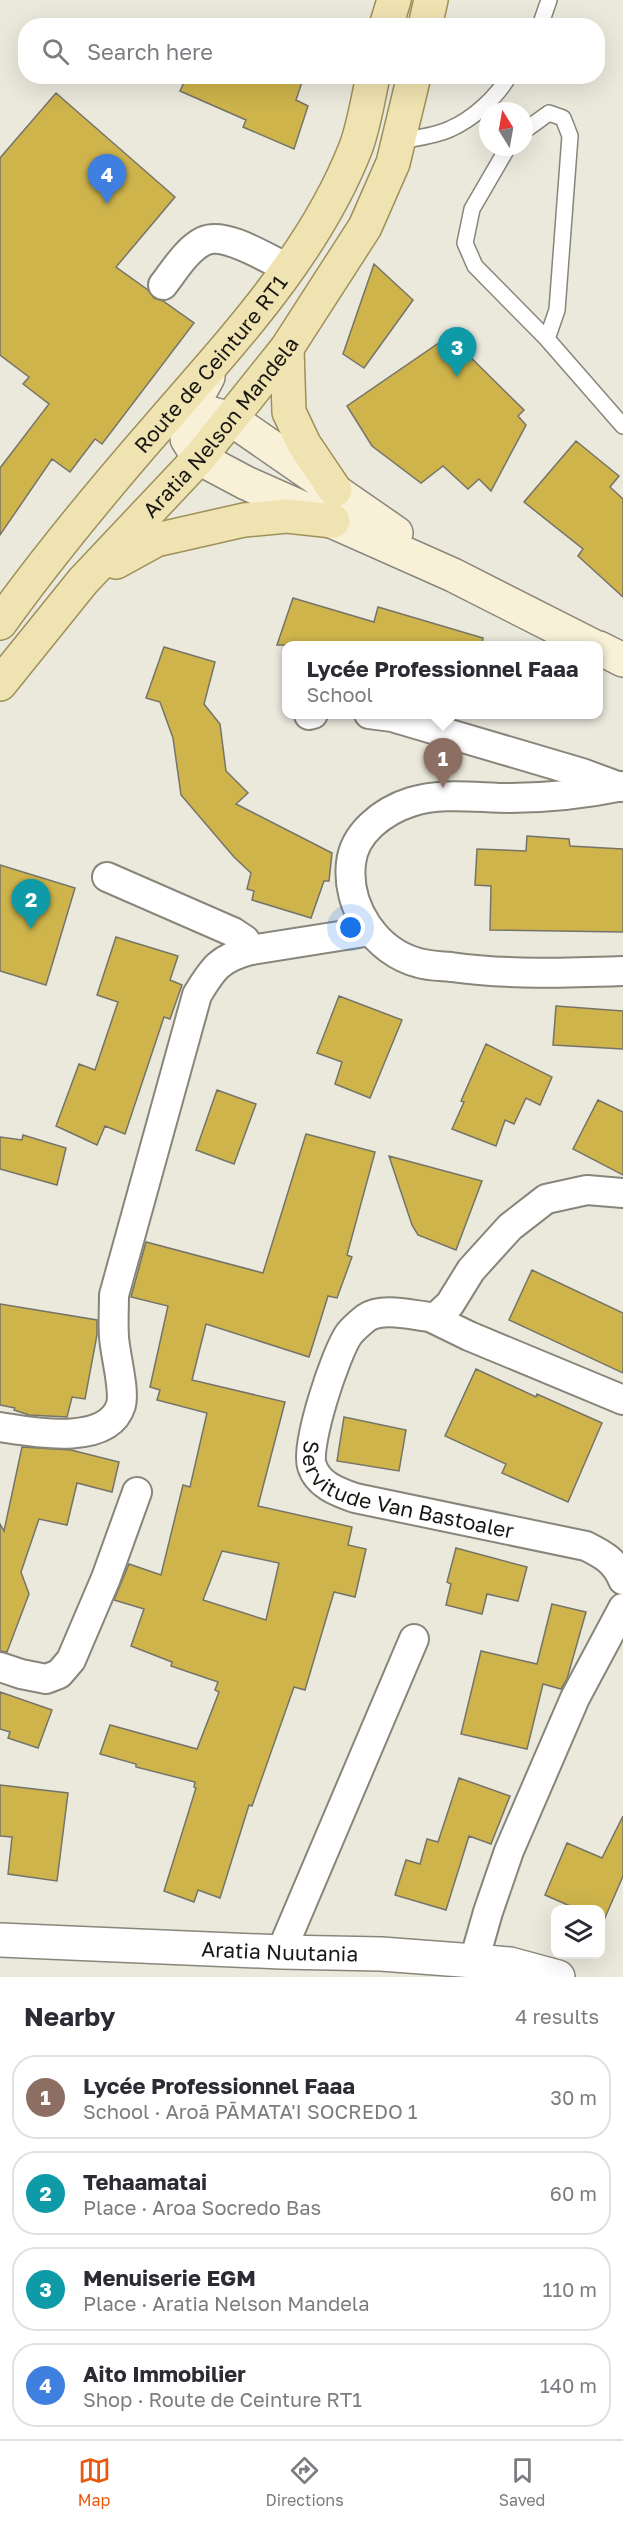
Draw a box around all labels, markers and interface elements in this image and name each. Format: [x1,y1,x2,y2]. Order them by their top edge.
search box [18,18,605,84]
icon: search [39,35,72,68]
text: Search here [87,38,213,65]
north arrow [479,102,533,156]
pin: 4 [88,154,126,204]
street label: Route de Ceinture RT1 [128,270,293,458]
pin: 3 [438,328,476,377]
street label: Aratia Nelson Mandela [137,332,304,523]
popup [282,641,603,719]
text: Lycée Professionnel Faaa [306,655,579,682]
text: School [306,682,373,706]
pin: 1 [424,738,462,788]
pin: 2 [12,880,51,929]
your location [336,913,365,942]
street label: Servitude Van Bastoaler [298,1439,516,1544]
map controls [551,1905,605,1959]
button: layers [551,1905,605,1959]
street label: Aratia Nuutania [201,1936,358,1967]
text: Nearby [24,2001,115,2032]
text: 4 results [515,2004,599,2028]
text: Lycée Professionnel Faaa [83,2072,355,2099]
text: 1 [40,2085,51,2109]
text: 30 m [550,2085,597,2109]
text: School · Aroā PĀMATA'I SOCREDO 1 [83,2099,417,2123]
text: Tehaamatai [83,2168,207,2195]
text: 2 [39,2181,52,2205]
text: 60 m [550,2181,597,2205]
text: Place · Aroa Socredo Bas [83,2195,321,2219]
text: Menuiserie EGM [83,2264,256,2291]
text: 3 [39,2277,52,2301]
text: 110 m [543,2277,597,2301]
text: Place · Aratia Nelson Mandela [83,2291,370,2315]
text: Aito Immobilier [83,2360,246,2387]
text: 4 [39,2373,52,2397]
text: 140 m [540,2373,597,2397]
text: Shop · Route de Ceinture RT1 [83,2387,362,2411]
tab: Map [78,2454,111,2510]
tab: Directions [266,2454,344,2510]
tab: Saved [499,2454,545,2510]

